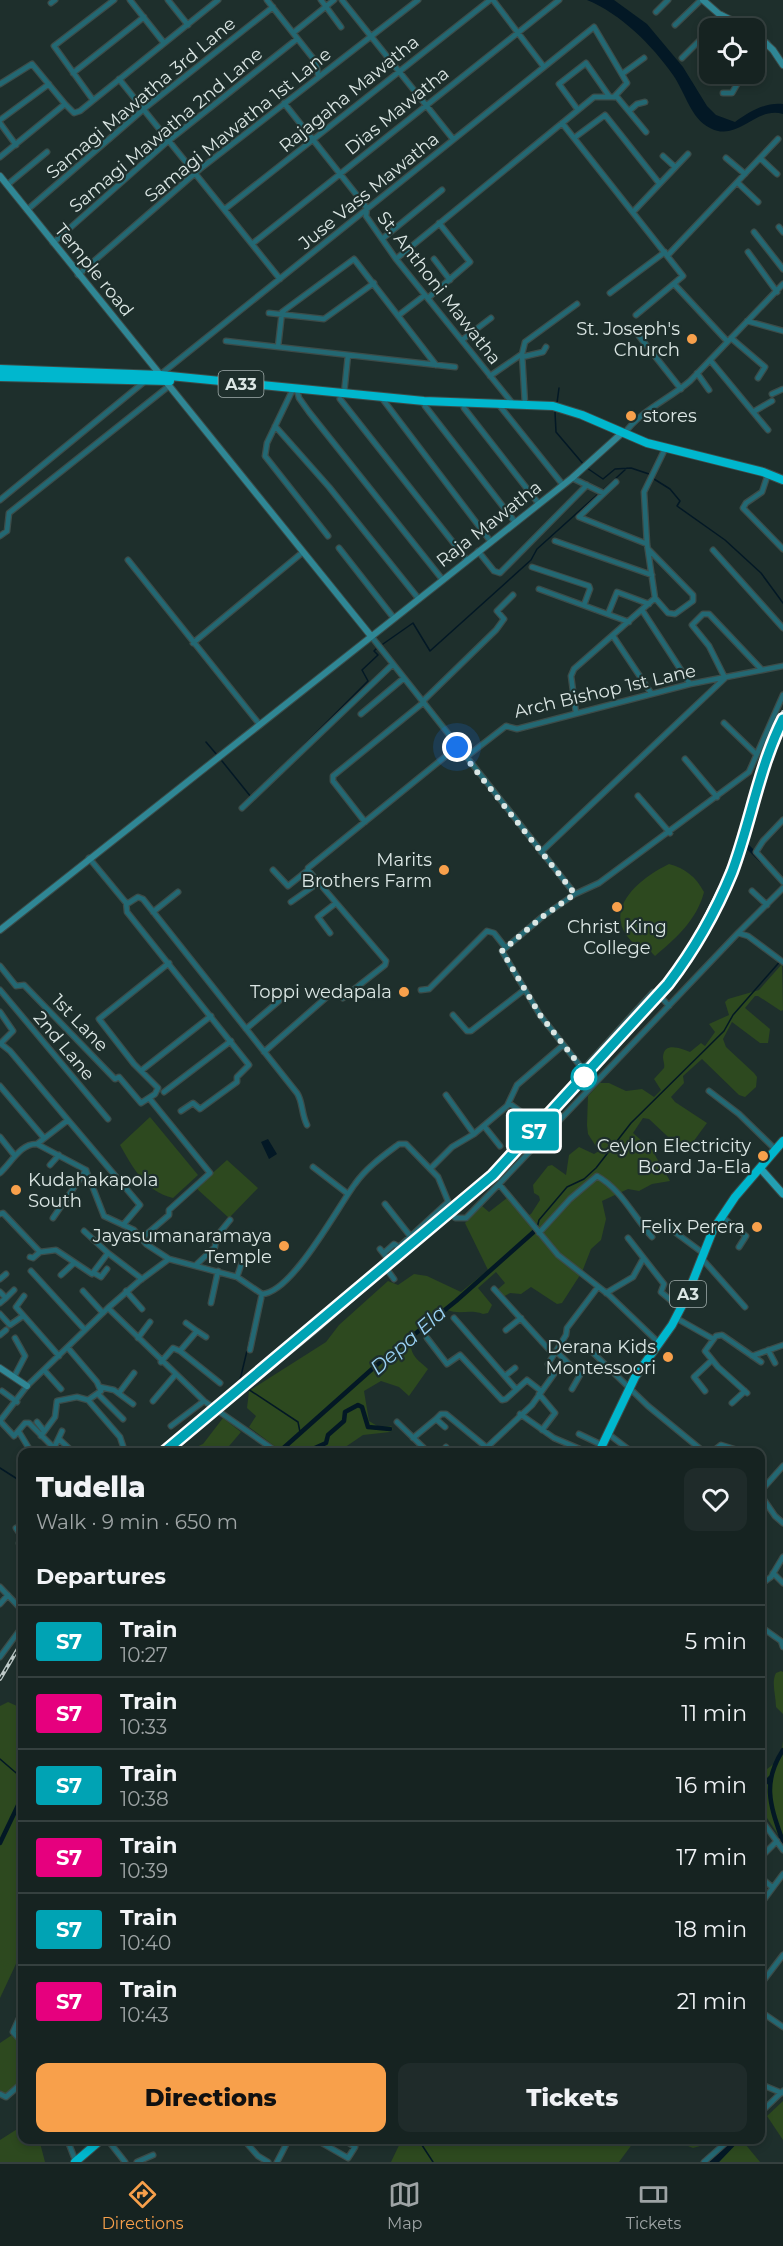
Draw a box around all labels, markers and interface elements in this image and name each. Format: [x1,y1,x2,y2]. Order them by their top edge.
street label: Samagi Mawatha 3rd Lane [42,12,240,184]
map controls [699,18,765,84]
button: locate [699,18,765,84]
street label: Rajagaha Mawatha [275,31,423,157]
street label: Samagi Mawatha 2nd Lane [65,43,267,217]
street label: Samagi Mawatha 1st Lane [140,43,336,207]
street label: Dias Mawatha [340,62,454,160]
street label: Juse Vass Mawatha [294,128,443,255]
street label: St. Anthoni Mawatha [372,207,506,369]
street label: Temple road [50,219,138,321]
place label: St. Joseph's Church [576,318,680,361]
marker: St. Joseph's Church [685,332,699,346]
road number: A33 [218,371,264,397]
place label: stores [643,405,697,427]
marker: stores [624,409,638,423]
street label: Raja Mawatha [432,476,546,572]
street label: Arch Bishop 1st Lane [512,659,698,723]
your location [442,732,472,762]
place label: Marits Brothers Farm [301,849,432,892]
marker: Marits Brothers Farm [437,863,451,877]
marker: Christ King College [610,900,624,914]
place label: Christ King College [567,916,667,959]
place label: Toppi wedapala [250,981,392,1003]
marker: Toppi wedapala [397,985,411,999]
street label: 1st Lane [47,990,113,1056]
street label: 2nd Lane [29,1007,99,1085]
unlabelled marker [571,1064,597,1090]
line badge: S7 [507,1112,561,1150]
text: S7 [521,1119,547,1144]
place label: Ceylon Electricity Board Ja-Ela [597,1135,751,1178]
marker: Ceylon Electricity Board Ja-Ela [756,1149,770,1163]
place label: Kudahakapola South [28,1169,158,1212]
marker: Kudahakapola South [9,1183,23,1197]
place label: Felix Perera [641,1216,745,1238]
marker: Felix Perera [750,1220,764,1234]
place label: Jayasumanaramaya Temple [92,1225,272,1268]
marker: Jayasumanaramaya Temple [277,1239,291,1253]
road number: A3 [670,1281,706,1307]
water label: Depa Ela [365,1300,451,1380]
place label: Derana Kids Montessoori [545,1336,656,1379]
marker: Derana Kids Montessoori [661,1350,675,1364]
button: heart [684,1468,747,1531]
text: Tudella [36,1470,145,1504]
text: Walk · 9 min · 650 m [36,1510,238,1534]
text: Departures [36,1563,166,1590]
text: Train [120,1616,177,1643]
text: 5 min [685,1628,747,1655]
text: S7 [56,1629,82,1654]
text: 10:27 [120,1643,168,1667]
text: Train [120,1688,177,1715]
text: 11 min [681,1700,747,1727]
text: S7 [56,1701,82,1726]
text: 10:33 [120,1715,167,1739]
text: Train [120,1760,177,1787]
text: 16 min [676,1772,747,1799]
text: S7 [56,1773,82,1798]
text: 10:38 [120,1787,169,1811]
text: Train [120,1832,177,1859]
text: 17 min [676,1844,747,1871]
text: S7 [56,1845,82,1870]
text: 10:39 [120,1859,168,1883]
text: Train [120,1904,177,1931]
text: 18 min [675,1916,747,1943]
text: S7 [56,1917,82,1942]
text: 10:40 [120,1931,171,1955]
text: Train [120,1976,177,2003]
text: 21 min [677,1988,747,2015]
text: S7 [56,1989,82,2014]
text: 10:43 [120,2003,169,2027]
button: Directions [36,2063,386,2132]
button: Tickets [398,2063,747,2132]
tab: Directions [102,2178,184,2233]
tab: Map [387,2178,422,2233]
tab: Tickets [626,2178,681,2233]

